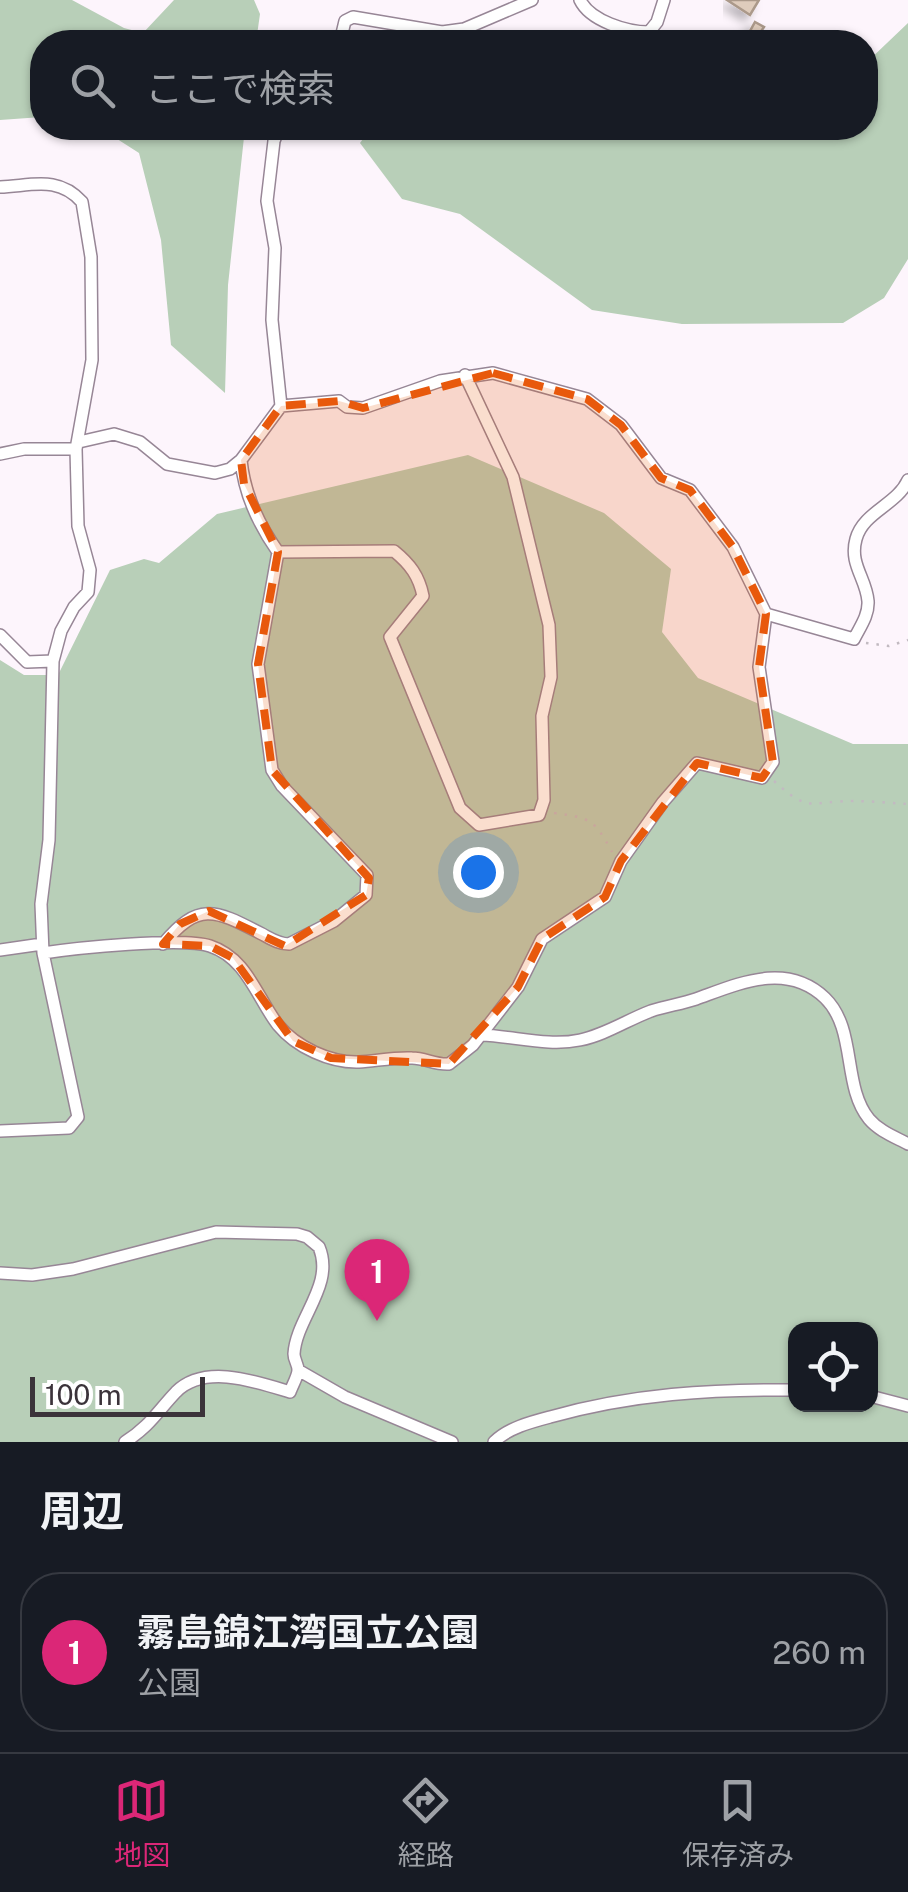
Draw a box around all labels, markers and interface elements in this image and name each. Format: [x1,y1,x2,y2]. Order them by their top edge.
search box [30,30,878,140]
icon: search [65,58,120,113]
text: ここで検索 [145,66,335,111]
your location [453,847,504,898]
pin: 1 [344,1238,410,1321]
map controls [788,1322,878,1412]
button: locate [788,1322,878,1412]
scale bar [30,1372,205,1416]
text: 100 m [45,1378,122,1411]
text: 周辺 [40,1486,124,1535]
text: 霧島錦江湾国立公園 [137,1610,479,1655]
text: 1 [68,1634,81,1671]
text: 260 m [772,1634,866,1671]
text: 公園 [137,1664,201,1701]
tab: 地図 [114,1773,170,1873]
tab: 経路 [398,1773,454,1873]
tab: 保存済み [682,1773,794,1873]

